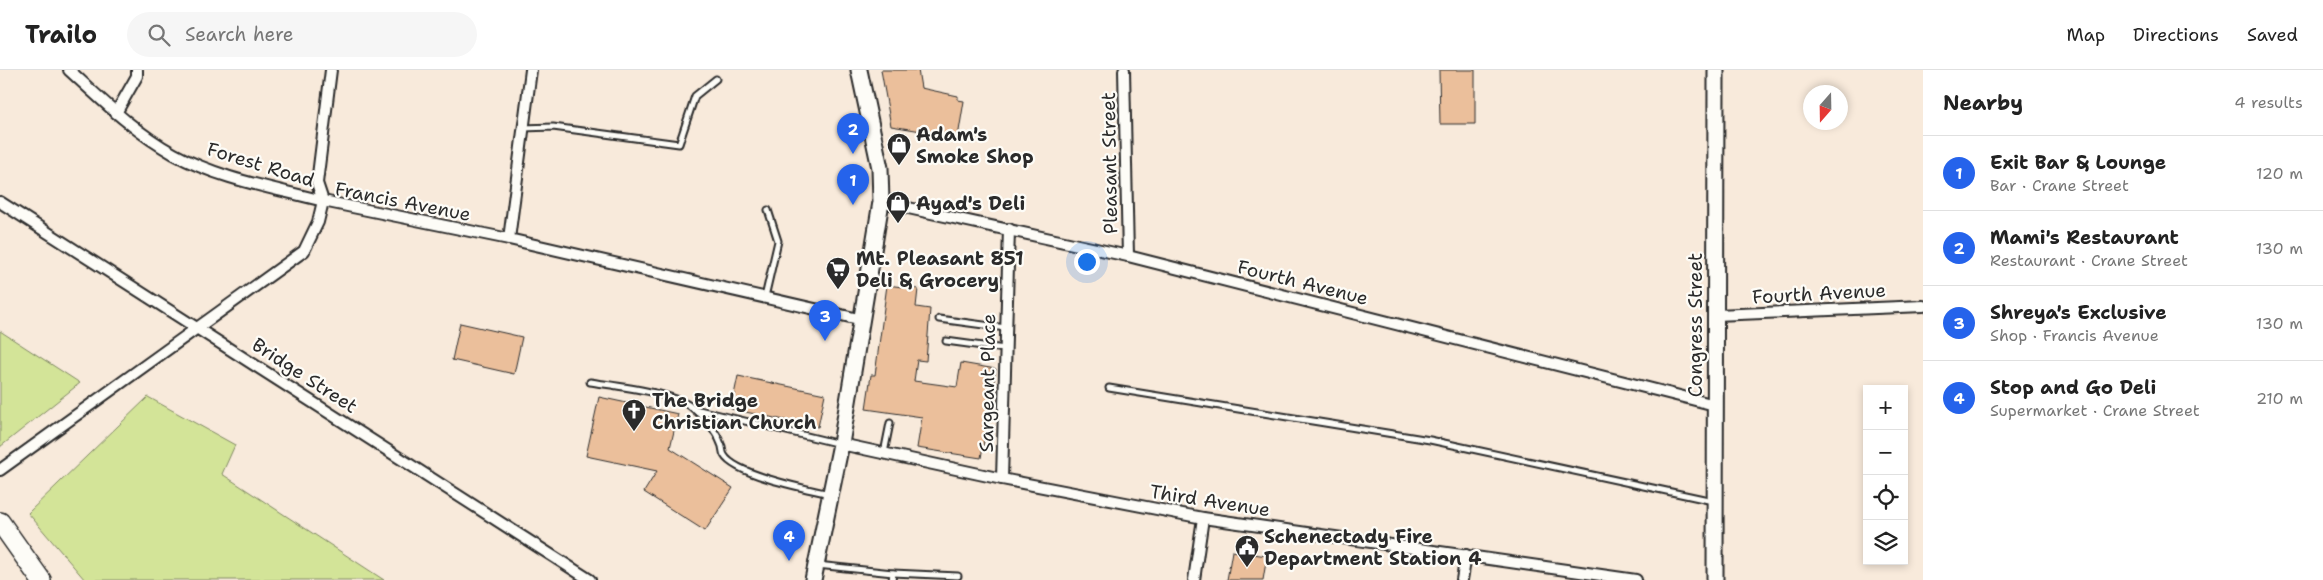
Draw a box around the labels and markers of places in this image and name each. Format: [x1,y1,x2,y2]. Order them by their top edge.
pin: 2 [837,113,869,154]
place label: Adam's Smoke Shop [916,122,1034,169]
shop icon: Adam's Smoke Shop [886,132,912,166]
pin: 1 [837,164,869,205]
shop icon: Ayad's Deli [885,190,911,224]
place label: Ayad's Deli [916,191,1025,216]
place label: Mt. Pleasant 851 Deli & Grocery [856,246,1024,293]
supermarket icon: Mt. Pleasant 851 Deli & Grocery [825,256,851,290]
pin: 3 [809,300,841,341]
place label: The Bridge Christian Church [652,388,817,435]
church icon: The Bridge Christian Church [621,398,647,432]
pin: 4 [773,520,805,561]
place label: Schenectady Fire Department Station 4 [1264,524,1482,571]
public building icon: Schenectady Fire Department Station 4 [1234,534,1260,568]

